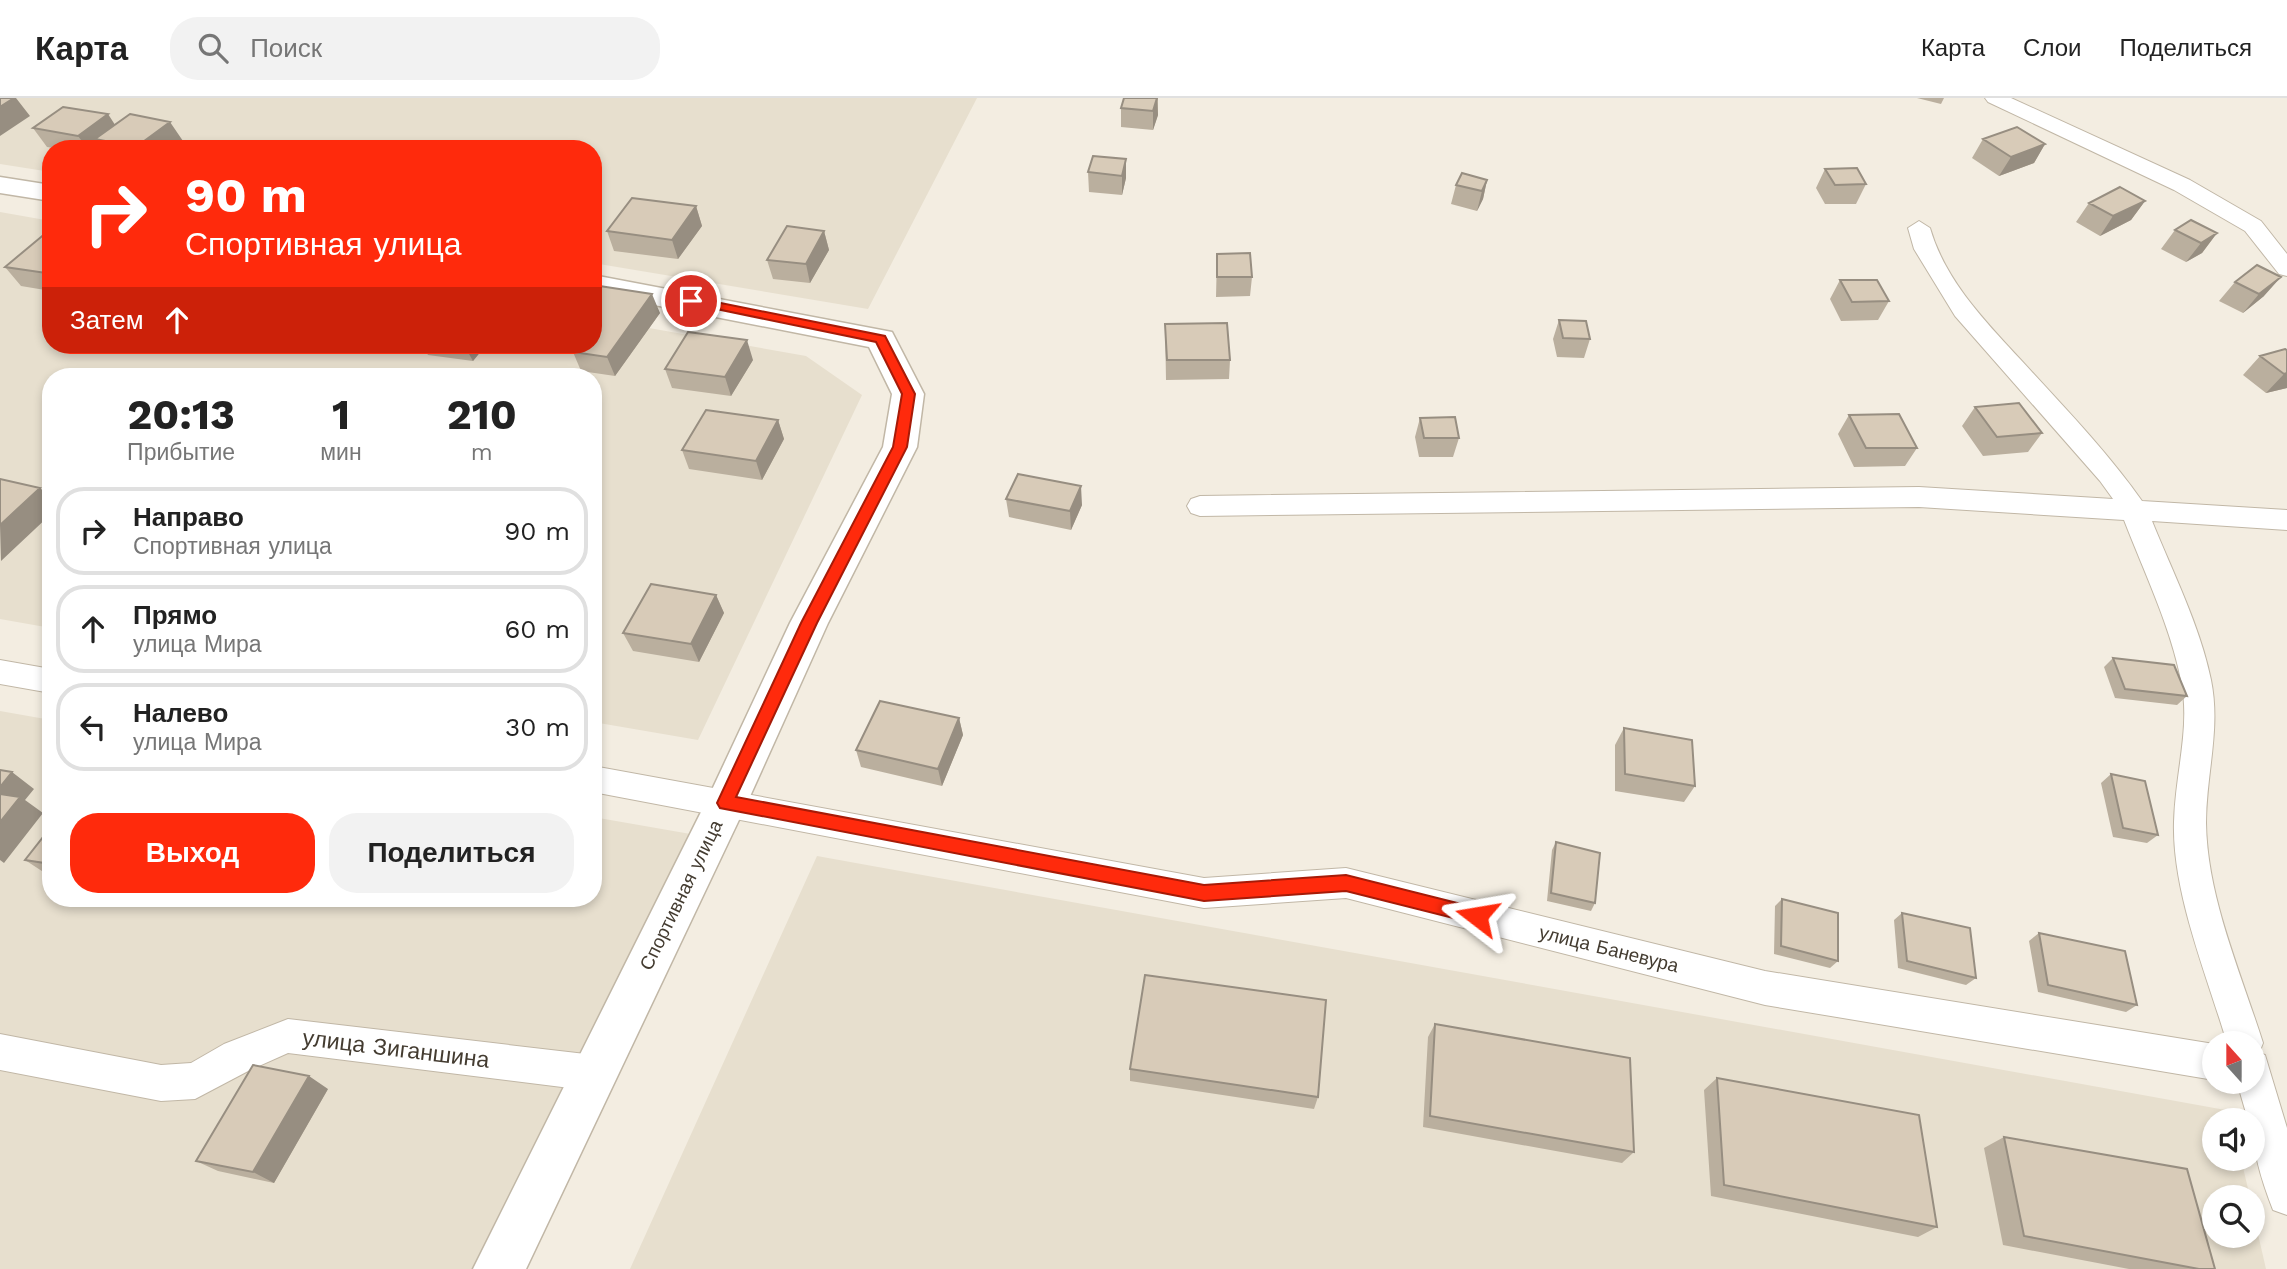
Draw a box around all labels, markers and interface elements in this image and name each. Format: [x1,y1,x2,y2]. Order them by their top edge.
search box [170,17,660,80]
text: Карта [35,29,128,68]
icon: search [194,29,232,67]
text: Поиск [250,33,322,63]
text: Карта [1921,34,1985,62]
text: Слои [2023,34,2081,62]
text: Поделиться [2119,34,2252,62]
text: 90 m [185,166,307,224]
icon: right [70,168,161,259]
text: Спортивная улица [185,225,462,263]
pin [661,271,721,331]
icon: arrive [672,282,710,320]
icon: ahead [158,301,196,339]
text: Затем [70,305,144,335]
text: 20:13 [127,390,235,439]
text: 1 [332,390,350,439]
text: 210 [447,390,517,439]
text: Прибытие [127,439,235,466]
text: мин [320,439,362,466]
text: m [471,439,493,466]
text: Направо [133,502,244,532]
icon: right [74,512,112,550]
text: 90 m [504,516,570,546]
text: Спортивная улица [133,533,332,560]
text: Прямо [133,600,217,630]
icon: ahead [74,610,112,648]
text: 60 m [504,614,570,644]
text: улица Мира [133,631,262,658]
text: Налево [133,698,228,728]
icon: left [74,708,112,746]
text: 30 m [505,712,570,742]
text: улица Мира [133,729,262,756]
button: Выход [70,813,315,893]
button: Поделиться [329,813,574,893]
street label: Спортивная улица [635,816,728,974]
position arrow [1440,879,1514,953]
street label: улица Баневура [1537,921,1682,978]
street label: улица Зиганшина [301,1024,491,1074]
north arrow [2202,1031,2264,1094]
map controls [2202,1031,2265,1248]
button: sound [2202,1108,2265,1171]
button: search [2202,1185,2265,1248]

